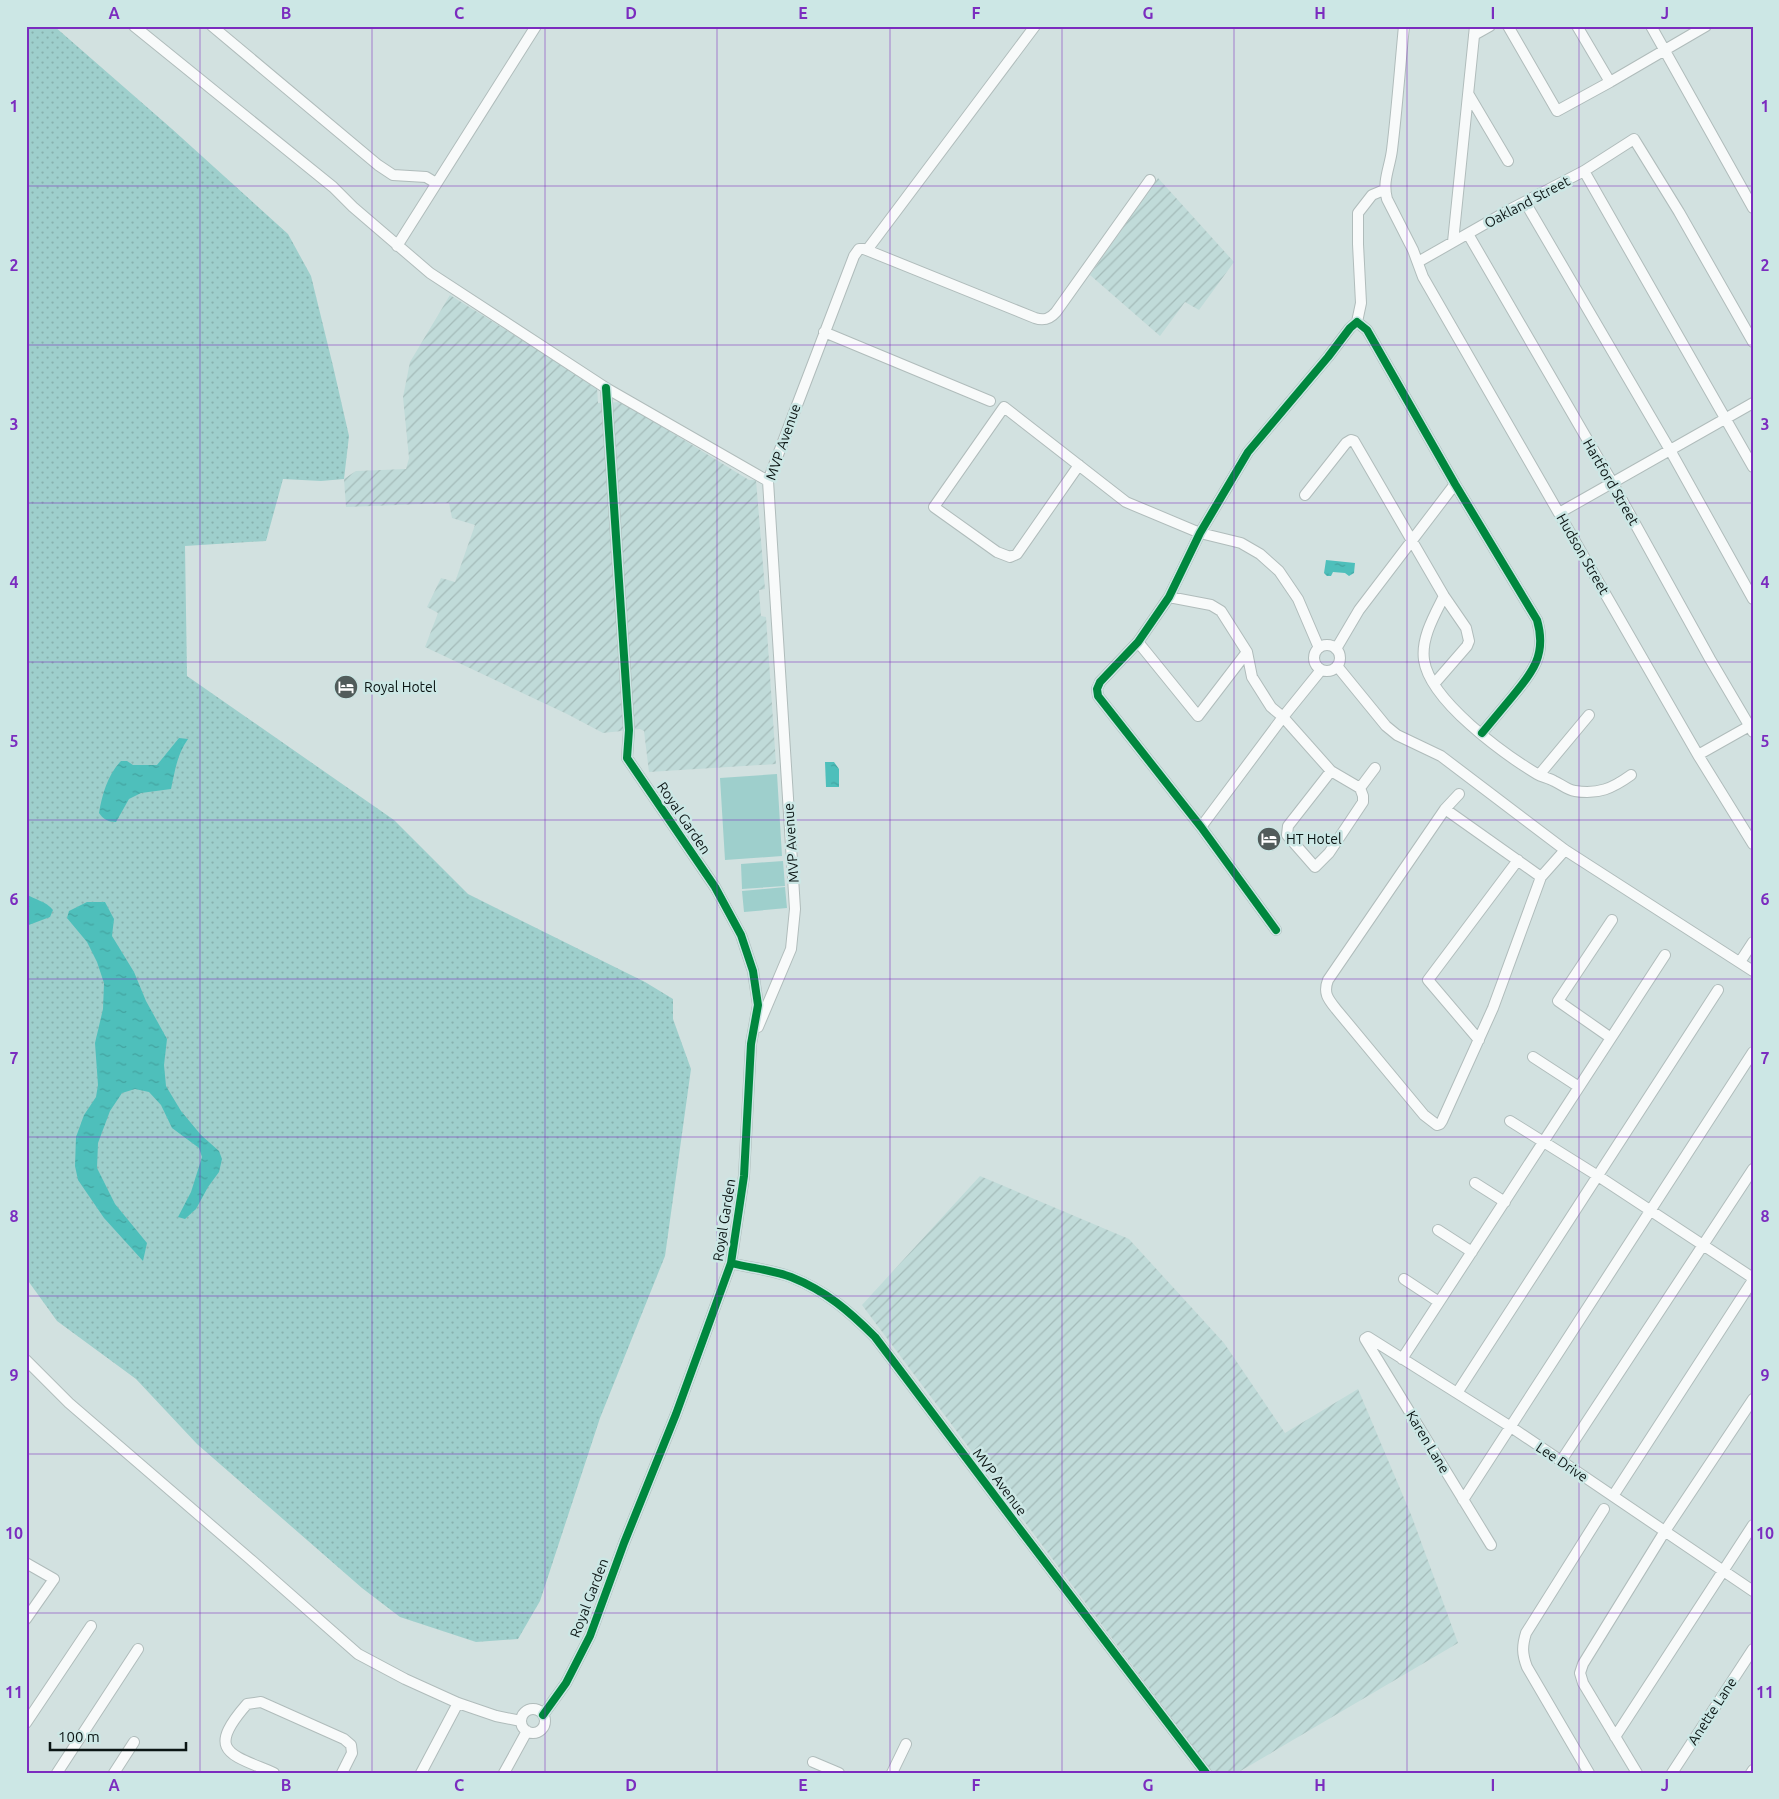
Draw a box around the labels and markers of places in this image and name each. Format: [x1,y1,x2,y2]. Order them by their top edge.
hotel icon: Royal Hotel [333,674,359,700]
place label: Royal Hotel [364,679,437,695]
hotel icon: HT Hotel [1256,826,1282,852]
place label: HT Hotel [1286,831,1342,847]

